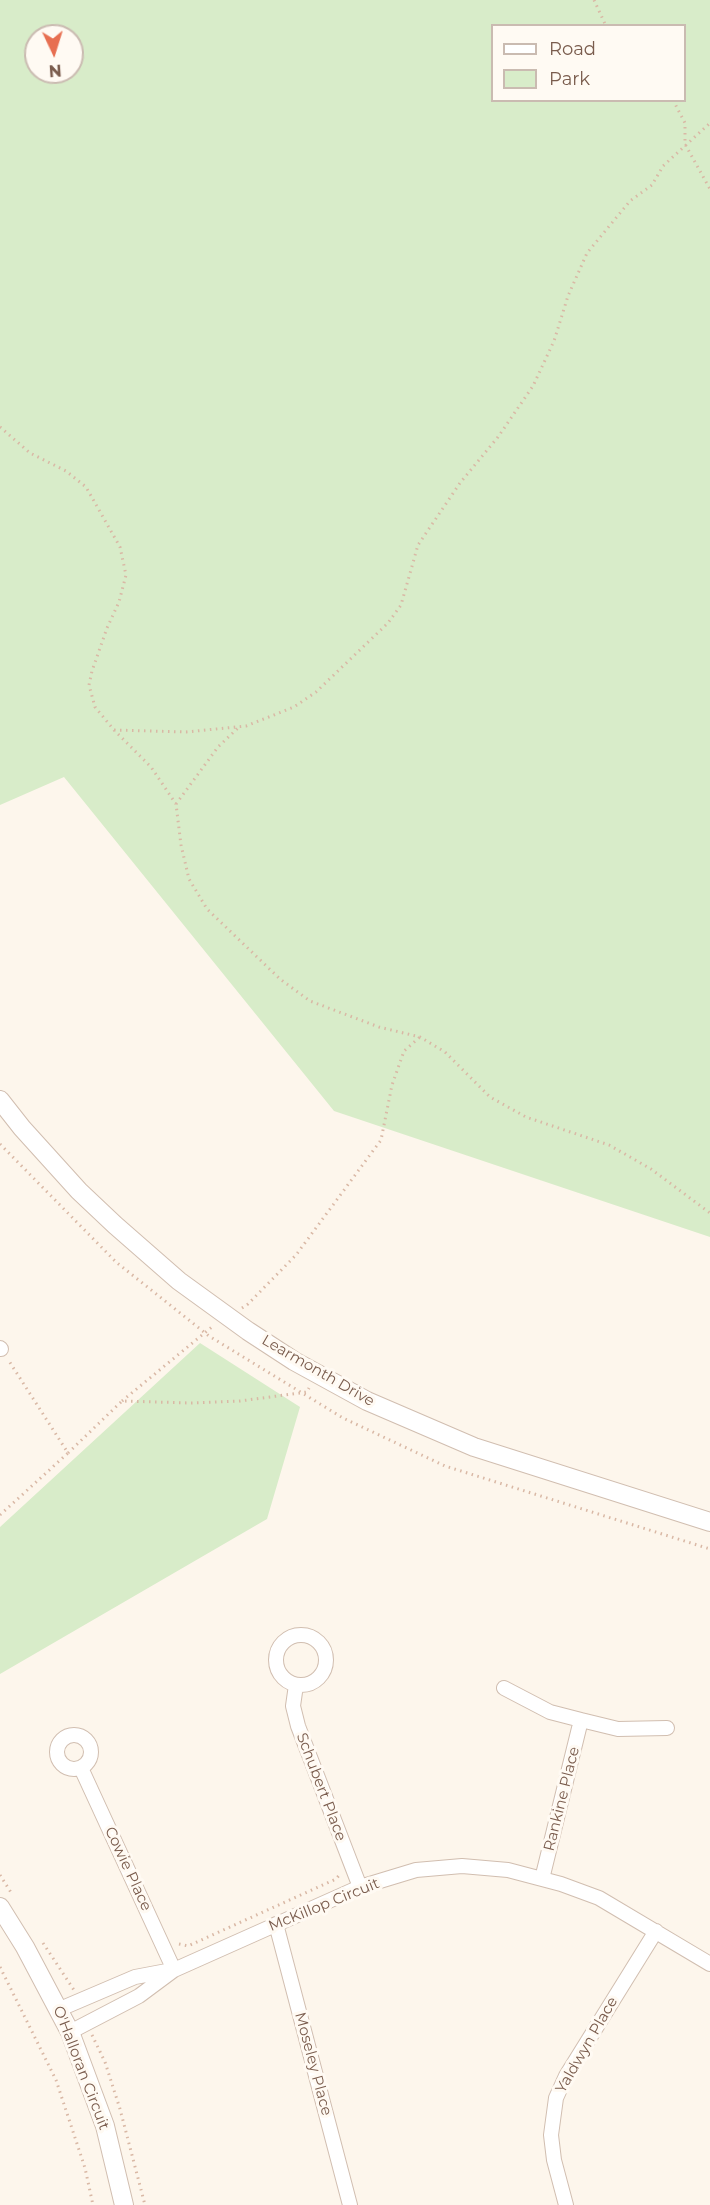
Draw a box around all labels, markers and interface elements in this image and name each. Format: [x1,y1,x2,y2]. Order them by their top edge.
north arrow [24,24,84,84]
legend [491,24,686,102]
text: Road [549,38,596,60]
text: N [48,61,62,80]
text: Park [549,68,590,90]
street label: Learmonth Drive [258,1331,378,1411]
street label: Schubert Place [292,1730,350,1844]
street label: Rankine Place [540,1745,584,1853]
street label: Cowie Place [101,1824,155,1914]
street label: McKillop Circuit [266,1875,382,1935]
street label: Yaldwyn Place [552,1994,622,2096]
street label: O'Halloran Circuit [49,2004,113,2132]
street label: Moseley Place [291,2010,335,2118]

